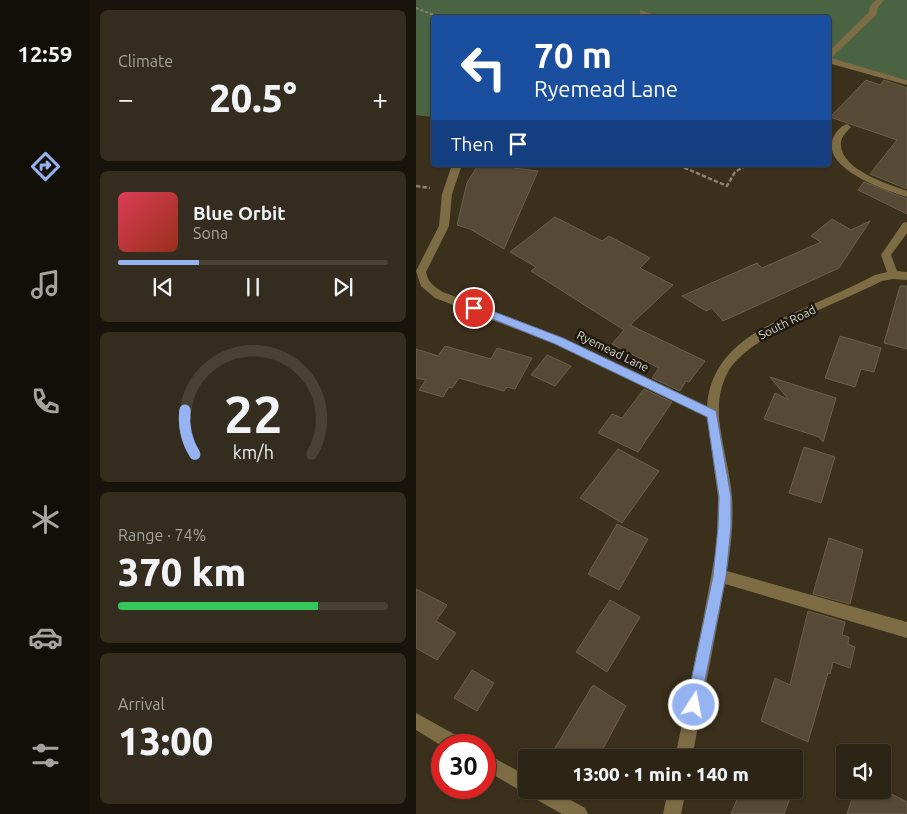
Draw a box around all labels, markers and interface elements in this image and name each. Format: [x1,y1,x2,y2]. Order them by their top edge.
icon: left [451,35,516,100]
text: 70 m [534,35,612,75]
text: 12:59 [17,41,73,66]
text: Climate [118,52,173,70]
text: Ryemead Lane [534,76,678,101]
text: 20.5° [209,77,297,119]
text: − [118,83,134,114]
text: + [372,83,388,114]
icon: arrive [504,130,532,158]
text: Then [451,133,494,155]
icon: directions [28,149,63,184]
text: Blue Orbit [193,202,286,224]
text: Sona [193,224,228,242]
icon: music [28,267,63,302]
icon: previous [149,273,177,301]
icon: pause [239,273,267,301]
icon: next [329,273,357,301]
pin [453,287,495,329]
icon: arrive [460,294,488,322]
street label: South Road [756,303,818,341]
street label: Ryemead Lane [575,328,651,374]
icon: phone [28,384,63,419]
text: 22 [224,385,282,443]
text: km/h [232,442,274,462]
icon: climate [28,502,63,537]
text: Range · 74% [118,526,206,544]
text: 370 km [118,551,246,593]
icon: car [28,620,63,655]
position arrow [667,678,719,730]
text: Arrival [118,695,165,713]
text: 13:00 [118,720,213,762]
speed limit sign: 30 [431,734,496,799]
icon: filters [28,738,63,773]
map controls [836,744,891,799]
button: sound [836,744,891,799]
text: 13:00 · 1 min · 140 m [572,763,749,785]

